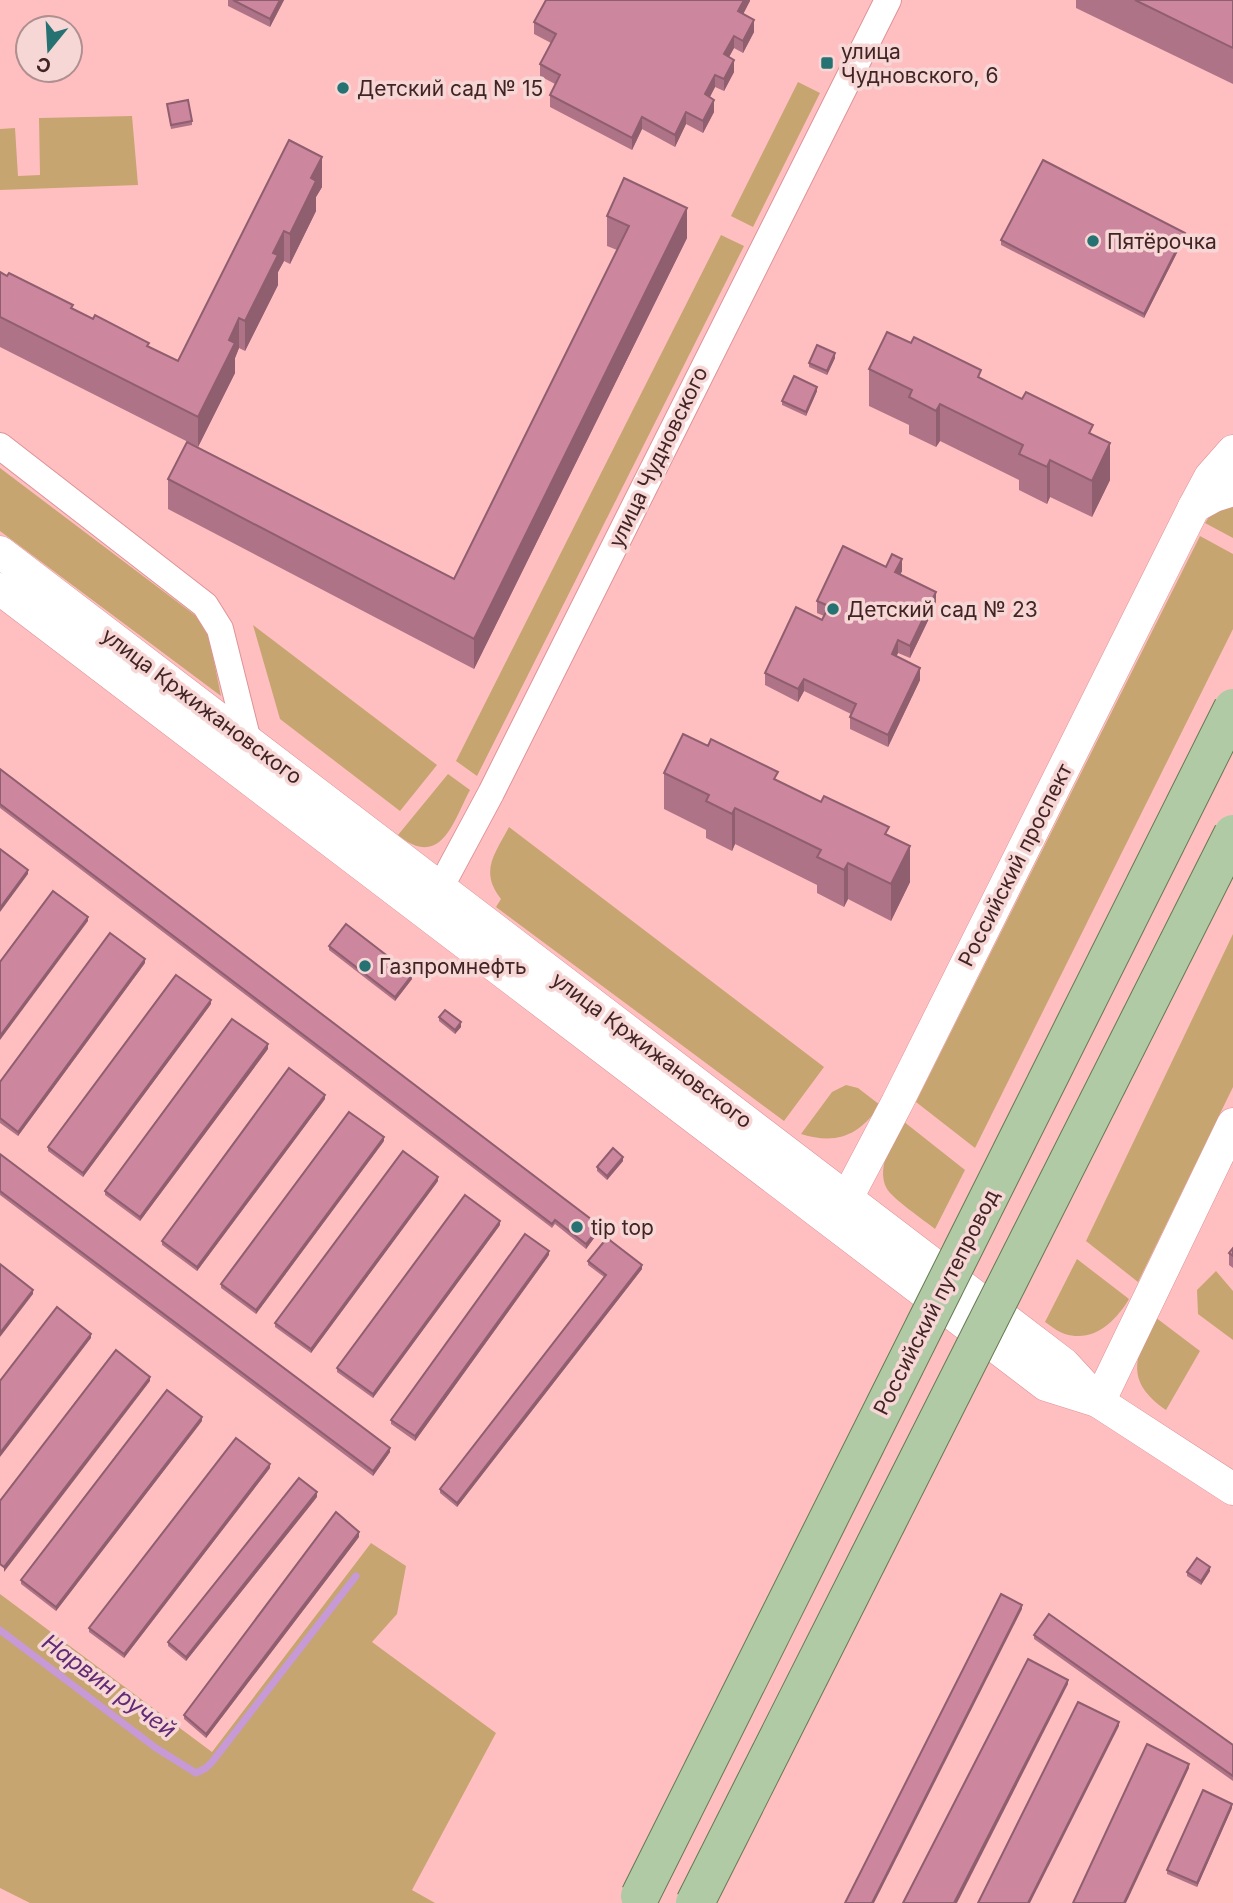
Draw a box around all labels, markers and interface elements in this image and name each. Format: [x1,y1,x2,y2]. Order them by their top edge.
north arrow [14,14,84,84]
place label: улица Чудновского, 6 [841,39,999,88]
text: С [34,52,54,78]
marker: улица Чудновского, 6 [819,55,835,71]
place label: Детский сад № 15 [357,76,543,101]
marker: Детский сад № 15 [335,80,351,96]
place label: Пятёрочка [1107,229,1217,254]
marker: Пятёрочка [1085,233,1101,249]
street label: улица Чудновского [603,362,713,552]
place label: Детский сад № 23 [847,597,1038,622]
marker: Детский сад № 23 [825,601,841,617]
street label: улица Кржижановского [97,623,307,789]
street label: Российский проспект [953,759,1077,971]
place label: Газпромнефть [379,954,527,979]
marker: Газпромнефть [357,958,373,974]
street label: улица Кржижановского [547,967,757,1133]
street label: Российский путепровод [868,1185,1004,1419]
place label: tip top [591,1215,654,1240]
marker: tip top [569,1219,585,1235]
water label: Нарвин ручей [37,1628,181,1744]

